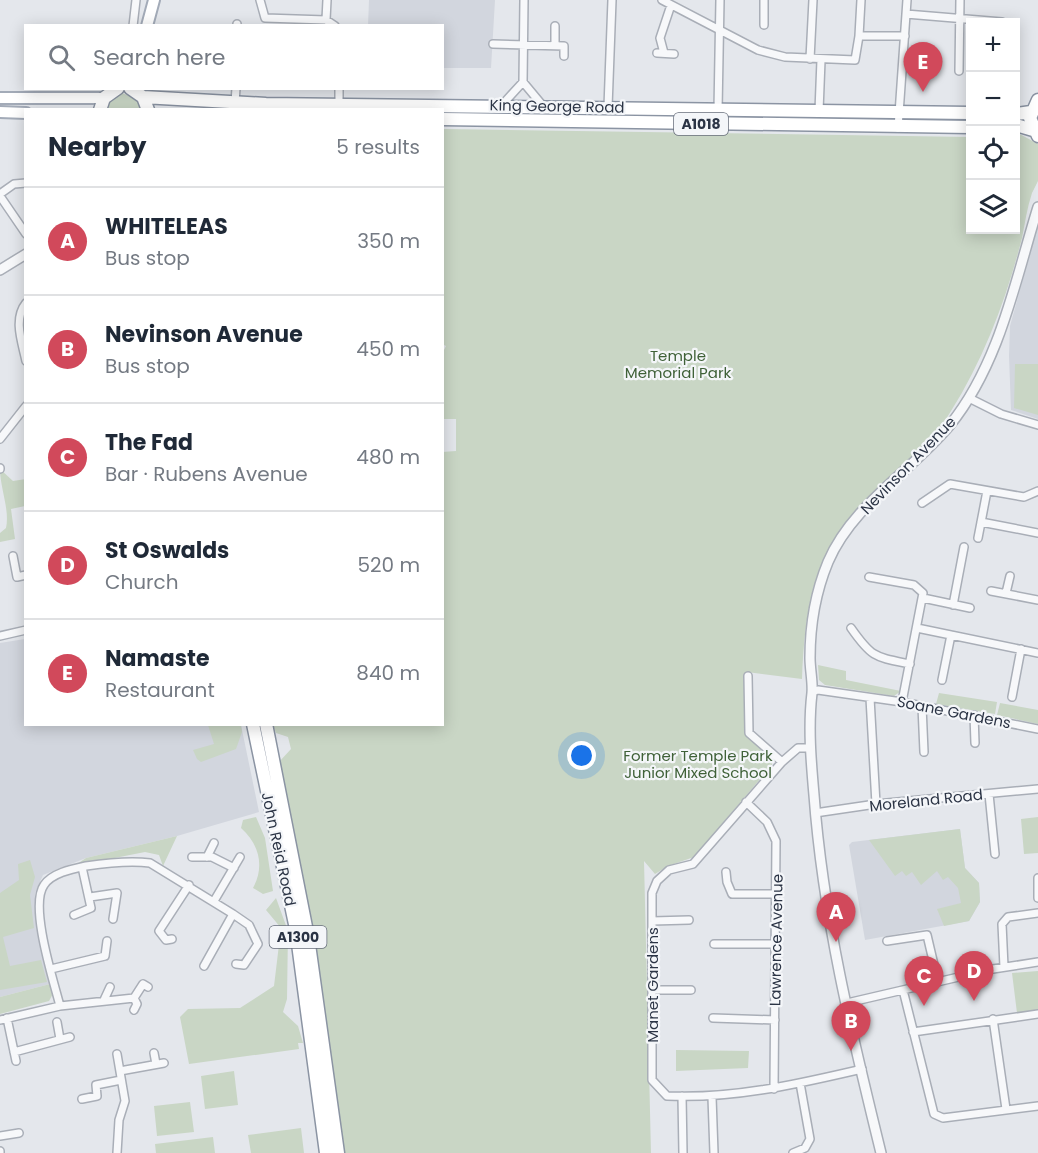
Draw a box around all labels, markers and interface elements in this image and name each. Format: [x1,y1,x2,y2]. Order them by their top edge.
map controls [966,18,1020,234]
button: + [966,18,1020,72]
search box [24,24,444,90]
icon: search [45,41,78,74]
text: Search here [93,42,226,73]
pin: E [904,42,942,92]
button: − [966,72,1020,126]
street label: King George Road [489,94,625,118]
road number: A1018 [674,113,728,135]
button: locate [966,126,1020,180]
text: Nearby [48,129,146,165]
text: 5 results [336,133,420,161]
button: layers [966,180,1020,234]
text: WHITELEAS [105,211,228,242]
text: A [60,227,75,255]
text: 350 m [357,227,420,255]
text: Bus stop [105,244,190,272]
text: Nevinson Avenue [105,319,303,350]
text: B [61,335,74,363]
text: 450 m [356,335,420,363]
park label: Temple Memorial Park [625,345,732,383]
text: Bus stop [105,352,190,380]
street label: Nevinson Avenue [856,411,960,519]
text: The Fad [105,427,193,458]
text: C [60,443,75,471]
text: 480 m [356,443,420,471]
text: Bar · Rubens Avenue [105,460,308,488]
text: St Oswalds [105,535,229,566]
text: D [60,551,75,579]
text: 520 m [357,551,420,579]
text: Church [105,568,178,596]
text: Namaste [105,643,209,674]
text: E [62,659,73,687]
text: 840 m [356,659,420,687]
text: Restaurant [105,676,215,704]
street label: Soane Gardens [895,691,1013,733]
your location [567,741,596,770]
park label: Former Temple Park Junior Mixed School [623,745,773,783]
street label: Moreland Road [868,784,984,816]
street label: John Reid Road [257,790,301,908]
street label: Lawrence Avenue [764,874,788,1006]
pin: A [816,892,856,942]
road number: A1300 [270,926,326,948]
street label: Manet Gardens [642,927,663,1043]
pin: D [954,952,994,1001]
pin: C [904,956,944,1006]
pin: B [832,1002,870,1051]

